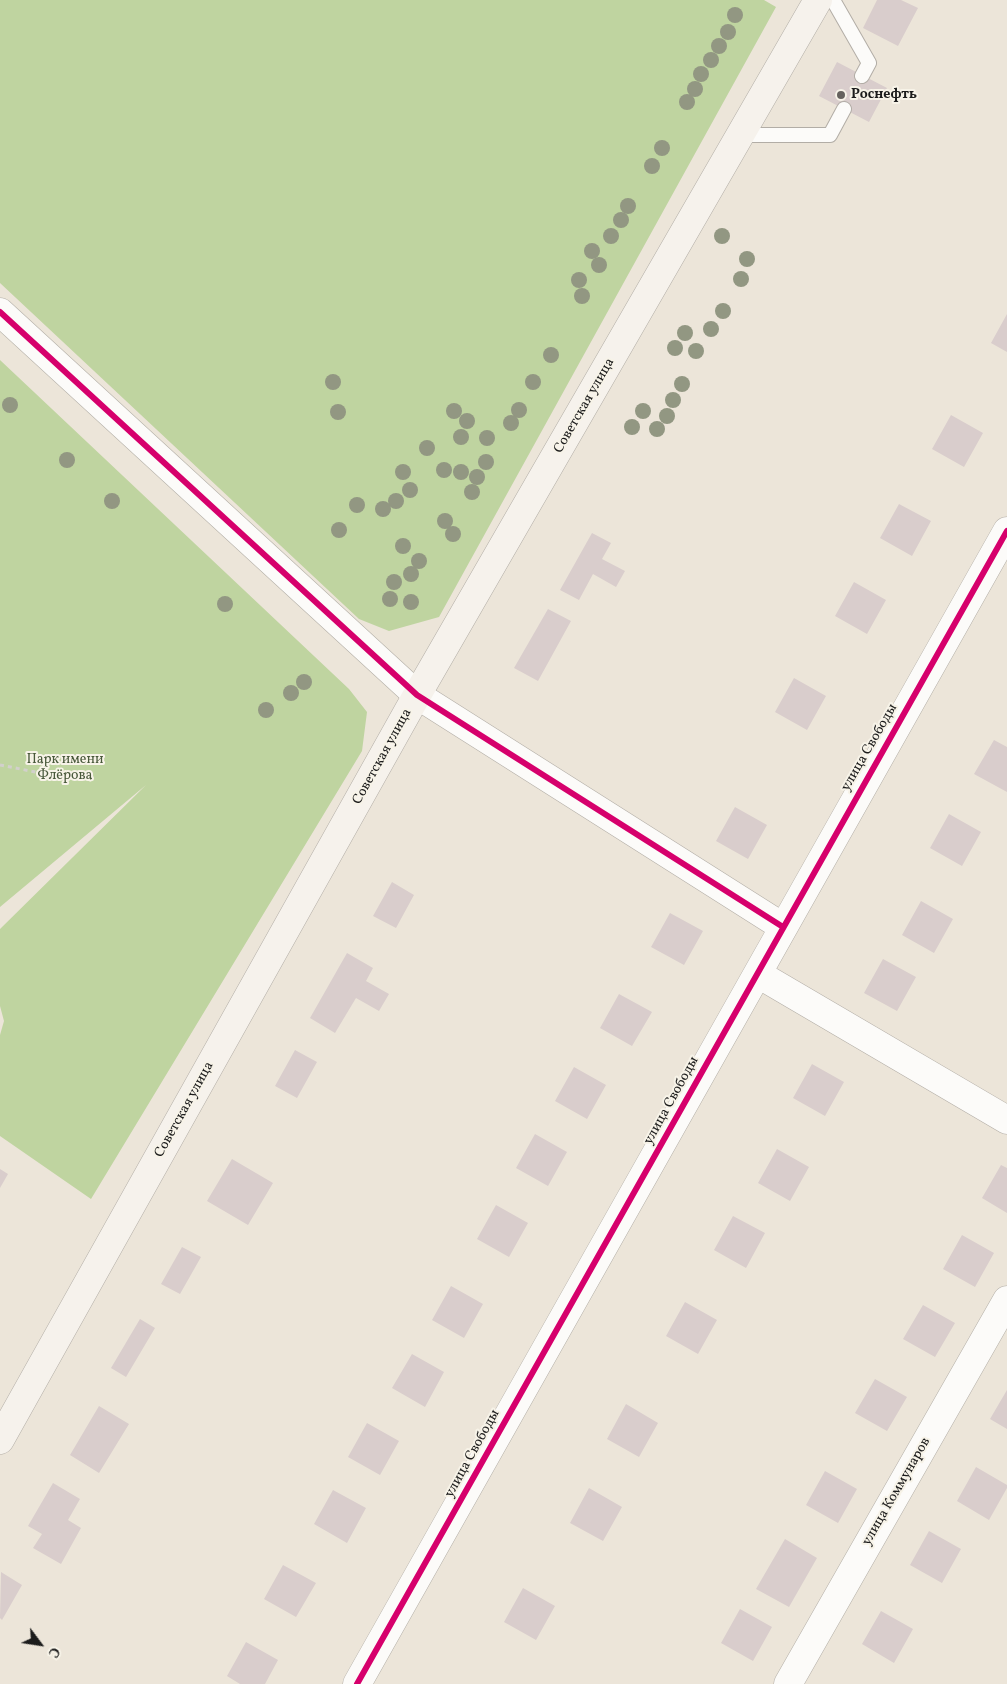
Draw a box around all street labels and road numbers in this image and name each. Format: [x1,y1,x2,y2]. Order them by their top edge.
street label: Советская улица [551,355,619,457]
street label: улица Свободы [838,701,902,795]
street label: Советская улица [350,706,416,808]
street label: улица Свободы [641,1054,703,1148]
street label: Советская улица [152,1059,218,1161]
street label: улица Свободы [442,1407,504,1501]
street label: улица Коммунаров [859,1435,935,1549]

